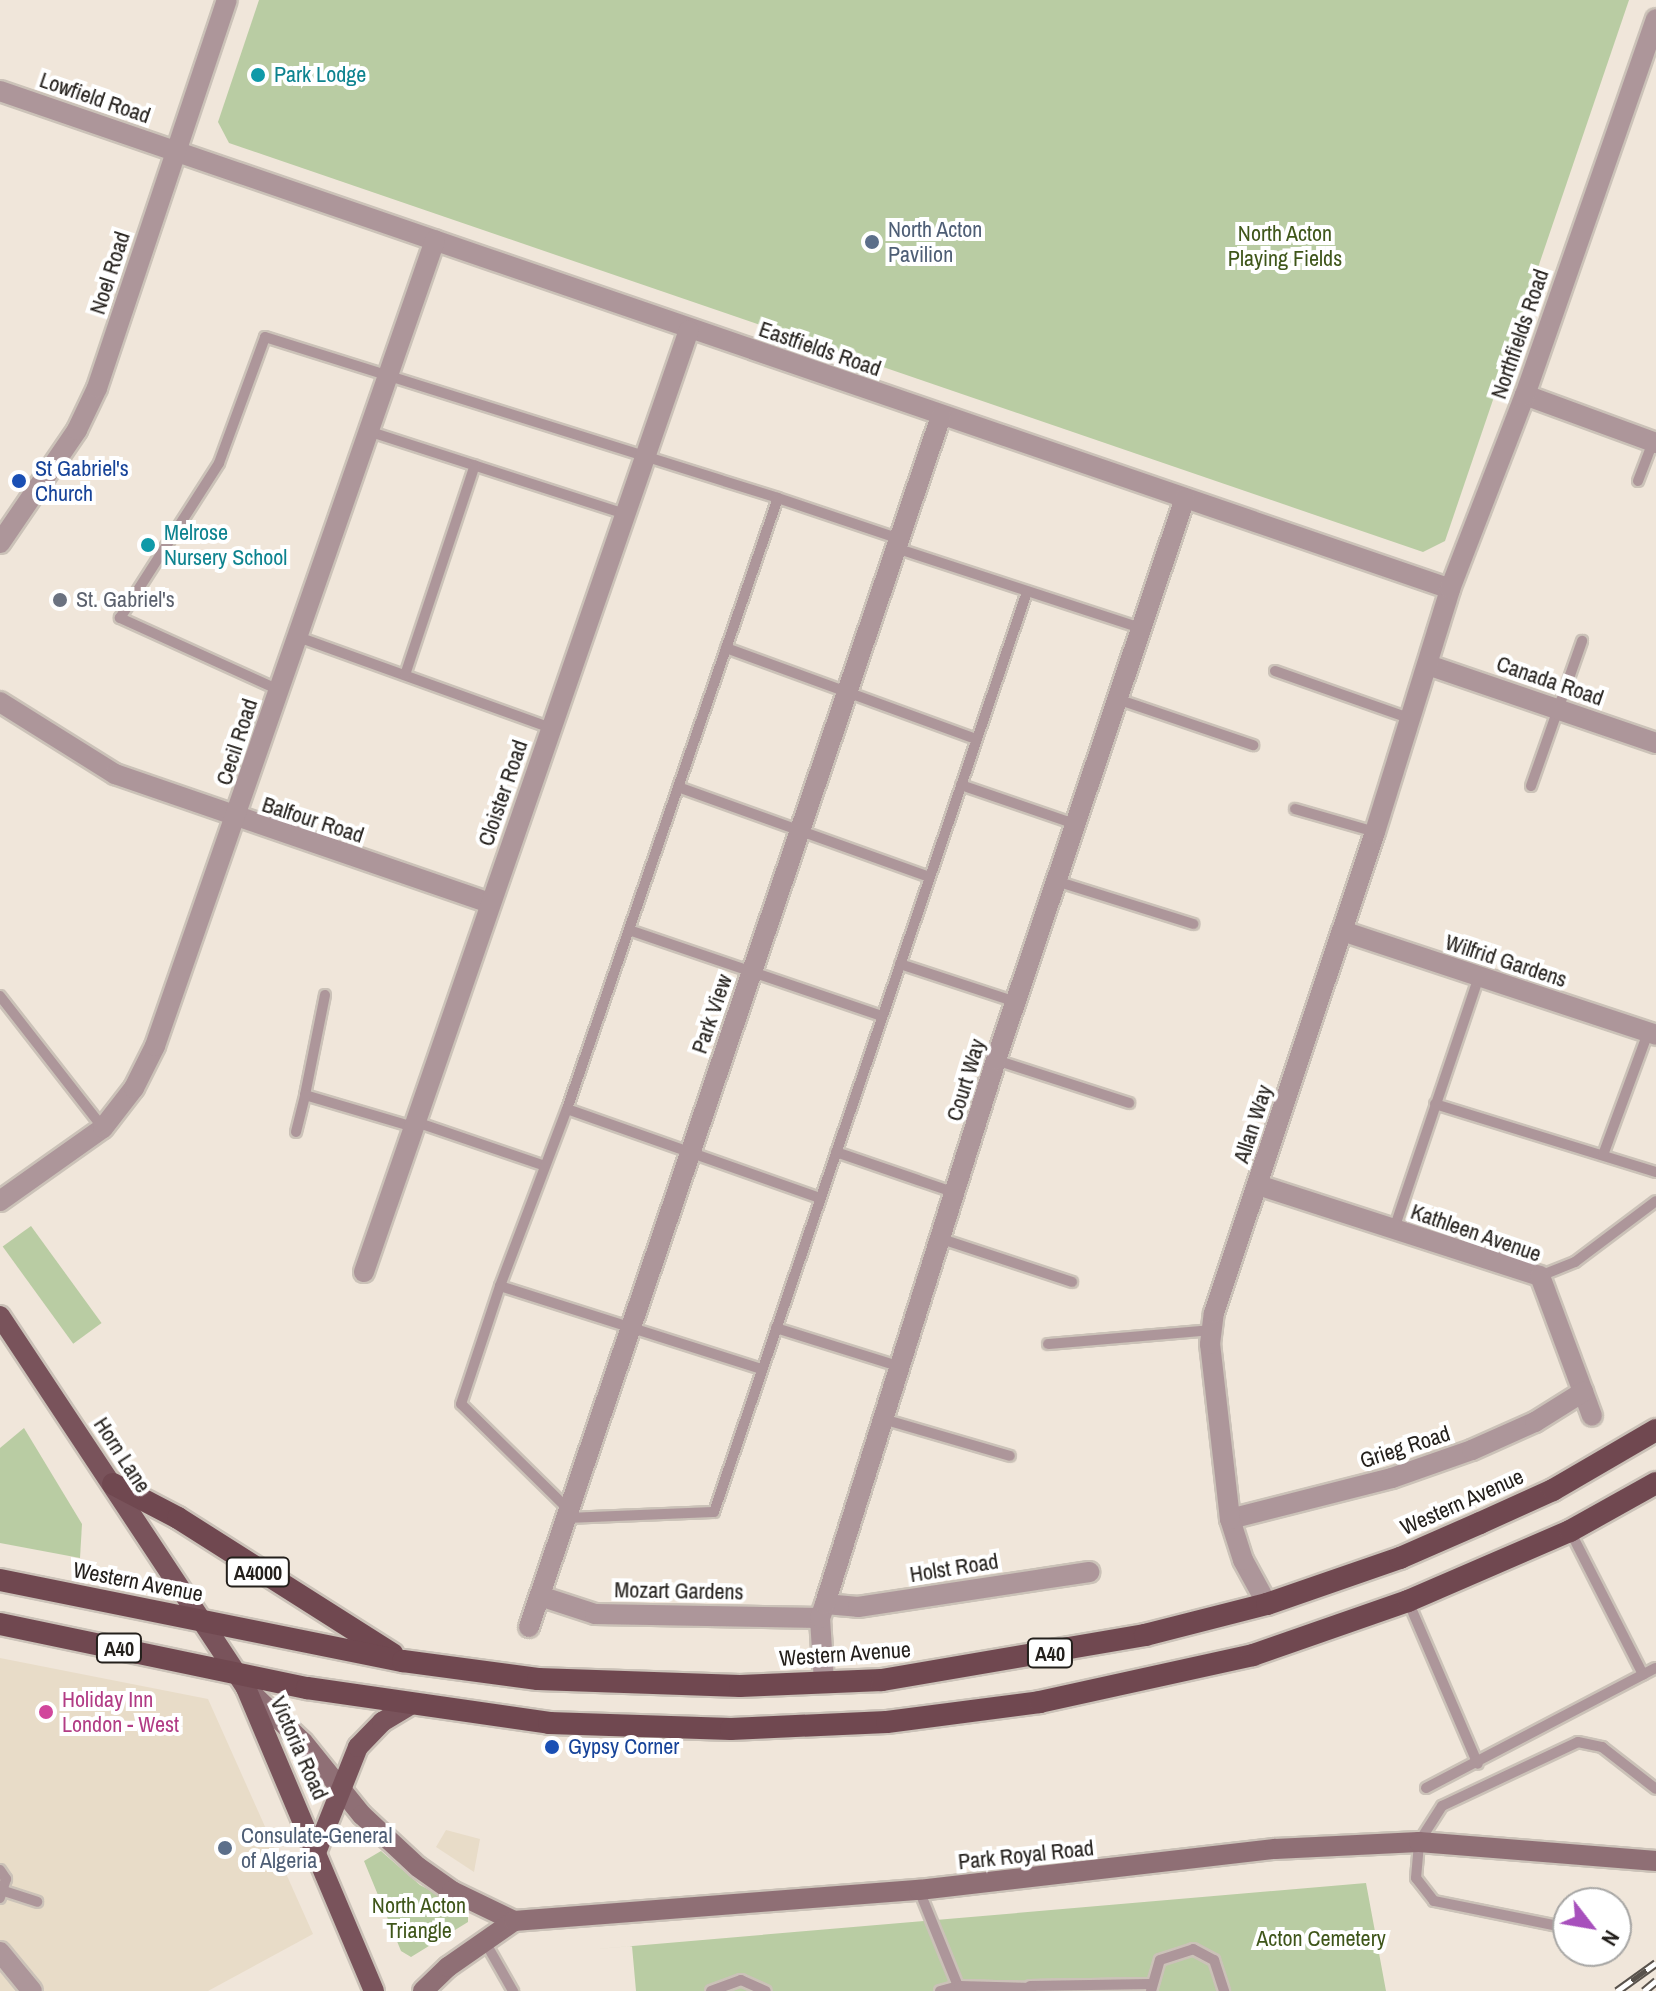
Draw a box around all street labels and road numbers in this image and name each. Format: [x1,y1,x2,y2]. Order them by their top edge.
street label: Lowfield Road [36,67,154,129]
street label: Noel Road [84,228,136,318]
street label: Northfields Road [1485,266,1555,402]
street label: Eastfields Road [755,316,885,382]
street label: Canada Road [1493,650,1607,712]
street label: Cecil Road [211,695,263,789]
street label: Cloister Road [473,737,533,849]
street label: Balfour Road [259,791,367,849]
street label: Wilfrid Gardens [1442,929,1570,993]
street label: Park View [686,971,738,1057]
street label: Court Way [941,1036,991,1124]
street label: Allan Way [1228,1082,1278,1166]
street label: Kathleen Avenue [1407,1198,1545,1268]
street label: Horn Lane [88,1412,156,1498]
street label: Grieg Road [1357,1420,1453,1474]
street label: Western Avenue [1396,1463,1528,1541]
street label: Holst Road [908,1548,1000,1588]
street label: Western Avenue [70,1556,206,1608]
road number: A4000 [224,1556,292,1588]
street label: Mozart Gardens [614,1577,744,1605]
road number: A40 [95,1632,143,1664]
street label: Western Avenue [778,1636,912,1672]
road number: A40 [1026,1637,1074,1669]
street label: Victoria Road [265,1692,333,1804]
street label: Park Royal Road [957,1835,1095,1875]

